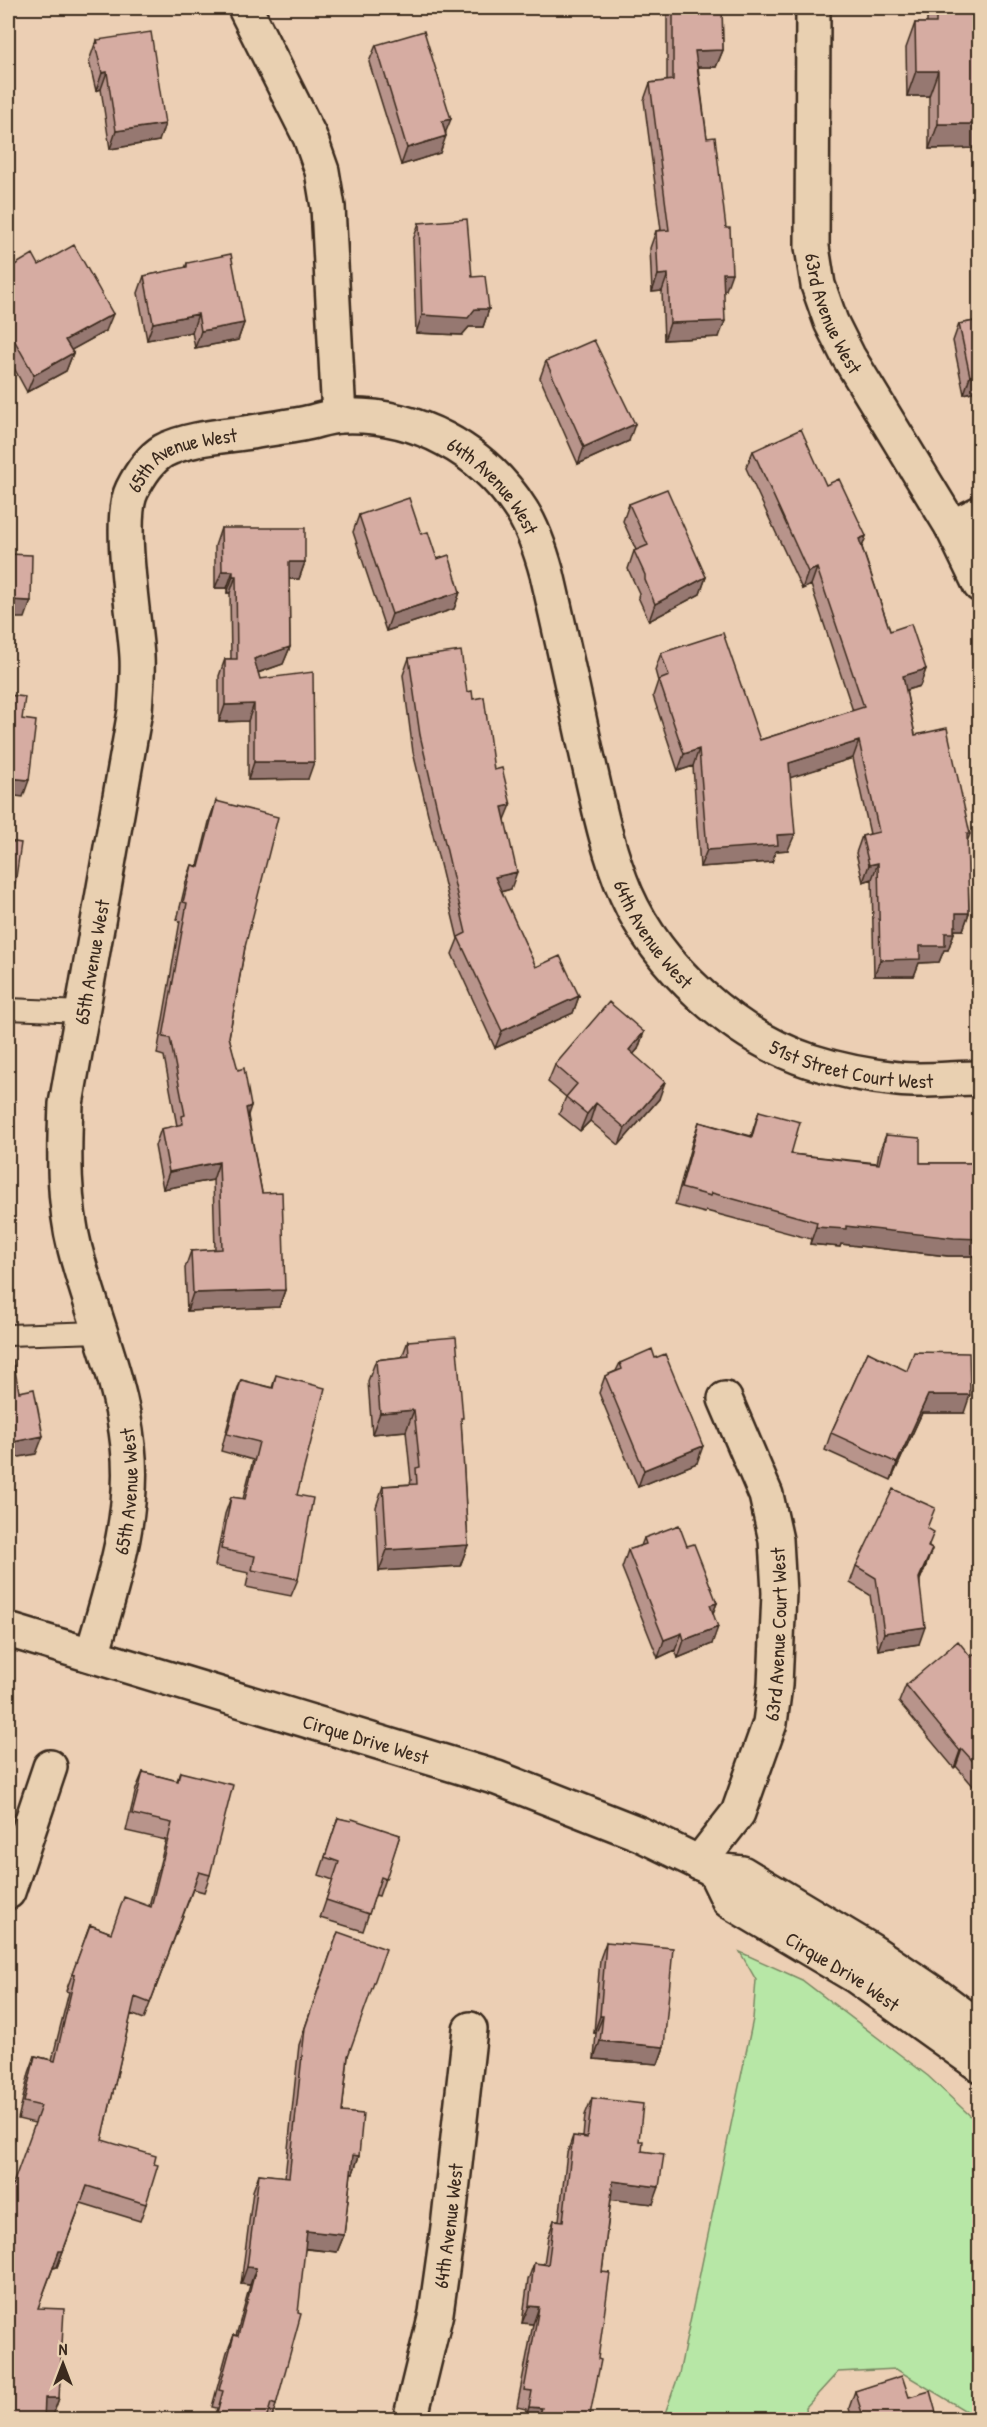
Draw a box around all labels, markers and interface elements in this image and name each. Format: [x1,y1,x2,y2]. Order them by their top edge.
street label: 63rd Avenue West [800,251,869,379]
street label: 65th Avenue West [120,421,239,497]
street label: 64th Avenue West [443,430,546,539]
street label: 64th Avenue West [608,876,700,995]
street label: 65th Avenue West [67,896,115,1027]
street label: 51st Street Court West [765,1033,935,1094]
street label: 65th Avenue West [106,1425,143,1557]
street label: 63rd Avenue Court West [757,1546,793,1722]
street label: Cirque Drive West [300,1707,433,1770]
street label: Cirque Drive West [781,1924,906,2018]
street label: 64th Avenue West [426,2161,469,2290]
north arrow [33,2334,93,2394]
text: N [59,2338,68,2360]

